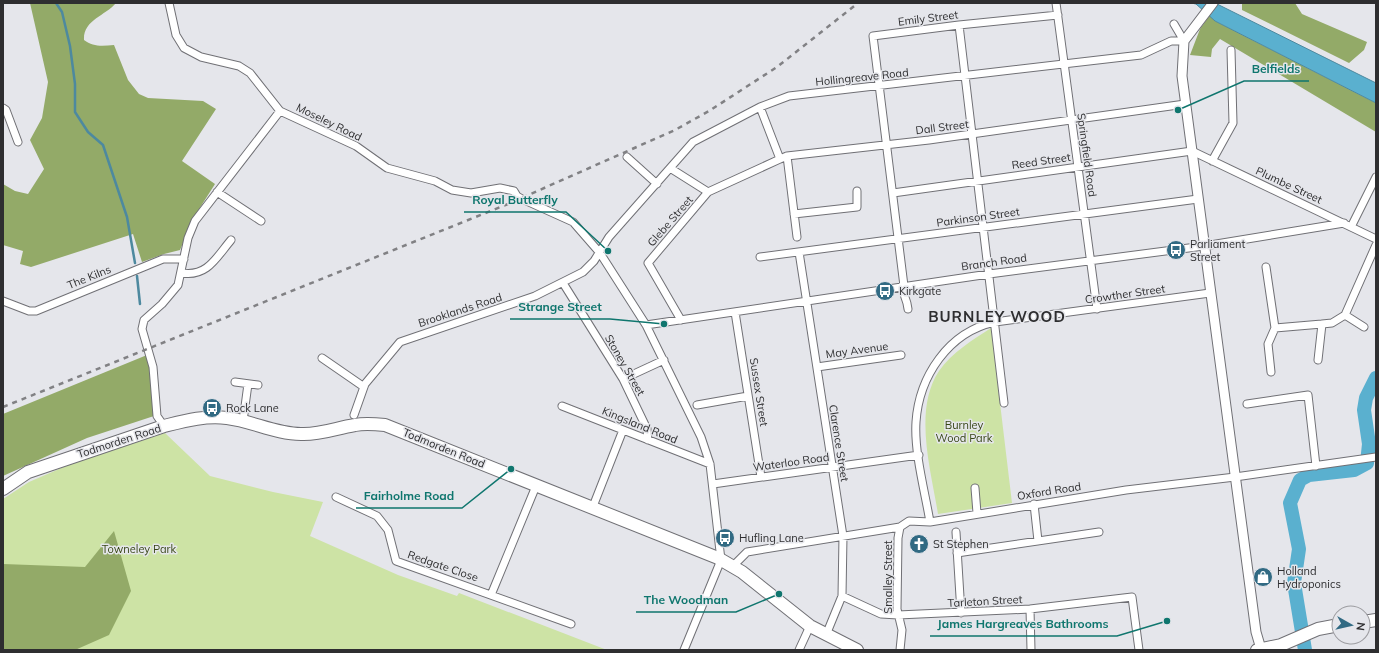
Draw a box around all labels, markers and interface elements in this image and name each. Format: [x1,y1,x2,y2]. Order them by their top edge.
street label: Emily Street [897,7,959,29]
callout: Belfields [1244,57,1309,81]
text: Belfields [1252,61,1300,76]
street label: Hollingreave Road [815,65,909,89]
street label: Moseley Road [294,100,364,144]
street label: Springfield Road [1074,112,1100,198]
street label: Dall Street [915,117,969,137]
street label: Reed Street [1011,150,1071,172]
street label: Plumbe Street [1254,164,1325,207]
callout: Royal Butterfly [464,188,566,212]
text: Royal Butterfly [472,192,558,207]
street label: Glebe Street [644,193,696,249]
street label: Parkinson Street [936,204,1021,230]
place label: Parliament Street [1190,237,1245,264]
bus stop icon: Parliament Street [1165,239,1187,261]
street label: Branch Road [960,250,1028,274]
street label: The Kilns [65,262,113,292]
bus stop icon: Kirkgate [874,280,896,302]
street label: Crowther Street [1084,281,1166,307]
place label: Kirkgate [899,284,941,298]
street label: Brooklands Road [416,290,504,330]
callout: Strange Street [510,295,610,319]
text: Strange Street [518,299,602,314]
district label: BURNLEY WOOD [928,307,1066,326]
street label: Stoney Street [602,332,648,398]
street label: May Avenue [825,339,889,361]
street label: Sussex Street [747,357,771,427]
bus stop icon: Rock Lane [201,397,223,419]
place label: Rock Lane [226,401,279,415]
street label: Kingsland Road [600,403,680,447]
street label: Clarence Street [826,404,852,483]
park label: Burnley Wood Park [936,418,993,445]
street label: Todmorden Road [75,421,163,461]
street label: Todmorden Road [401,425,487,471]
street label: Waterloo Road [752,450,830,474]
street label: Oxford Road [1016,479,1082,503]
callout: Fairholme Road [356,484,462,508]
text: Fairholme Road [364,488,454,503]
bus stop icon: Hufling Lane [714,527,736,549]
place label: Hufling Lane [739,531,804,545]
church icon: St Stephen [908,533,930,555]
place label: St Stephen [933,537,989,551]
street label: Smalley Street [881,540,895,614]
park label: Towneley Park [102,542,177,556]
street label: Redgate Close [406,547,480,585]
place label: Holland Hydroponics [1277,564,1341,591]
shop icon: Holland Hydroponics [1252,566,1274,588]
callout: The Woodman [636,588,736,612]
text: The Woodman [644,592,728,607]
street label: Tarleton Street [947,592,1023,610]
north arrow [1331,605,1371,645]
callout: James Hargreaves Bathrooms [930,612,1117,636]
text: James Hargreaves Bathrooms [937,616,1109,631]
text: N [1353,621,1368,631]

